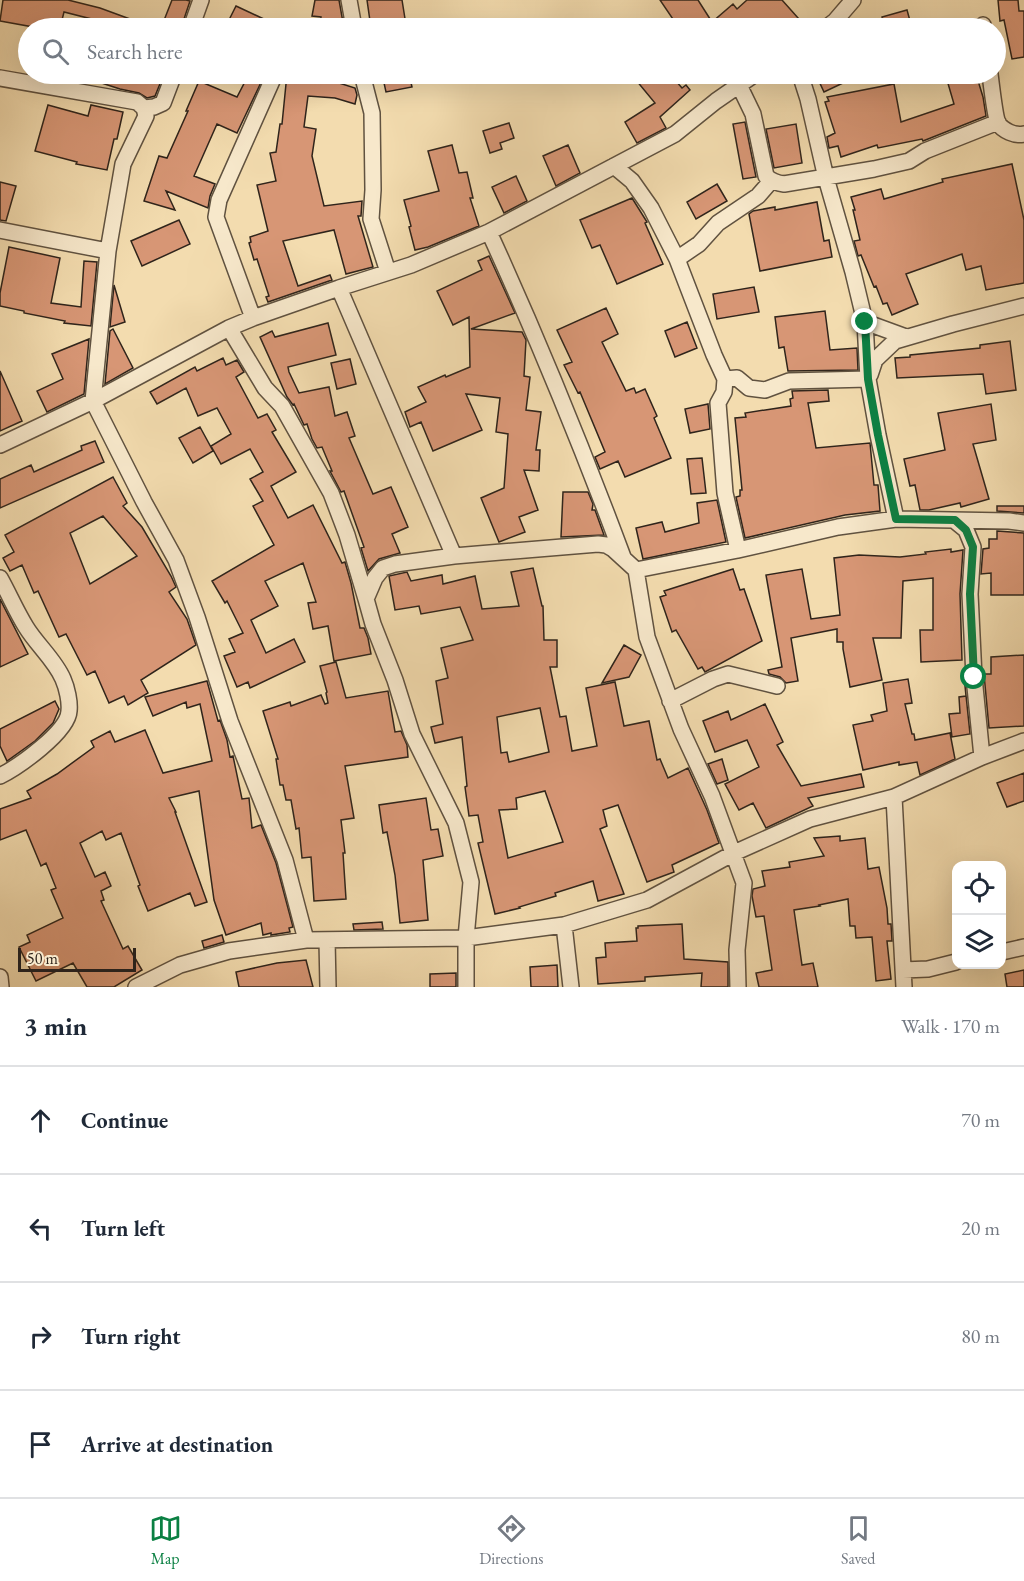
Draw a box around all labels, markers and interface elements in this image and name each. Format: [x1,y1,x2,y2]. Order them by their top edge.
search box [18,18,1006,84]
icon: search [39,35,72,68]
text: Search here [87,37,182,66]
route end [851,308,877,334]
route start [960,663,986,689]
map controls [952,861,1006,969]
button: locate [952,861,1006,915]
button: layers [952,915,1006,969]
scale bar [18,945,136,972]
text: 50 m [27,948,58,969]
text: 3 min [24,1009,87,1043]
text: Walk · 170 m [901,1013,1000,1039]
icon: ahead [24,1104,57,1137]
text: Continue [81,1106,168,1135]
text: 70 m [961,1107,1000,1133]
icon: left [24,1212,57,1245]
text: Turn left [81,1214,165,1243]
text: 20 m [961,1215,1000,1241]
icon: right [24,1320,57,1353]
text: Turn right [81,1322,180,1351]
text: 80 m [961,1323,1000,1349]
icon: arrive [24,1428,57,1461]
text: Arrive at destination [81,1430,273,1459]
tab: Map [149,1512,182,1569]
tab: Directions [479,1512,544,1569]
tab: Saved [841,1512,875,1569]

